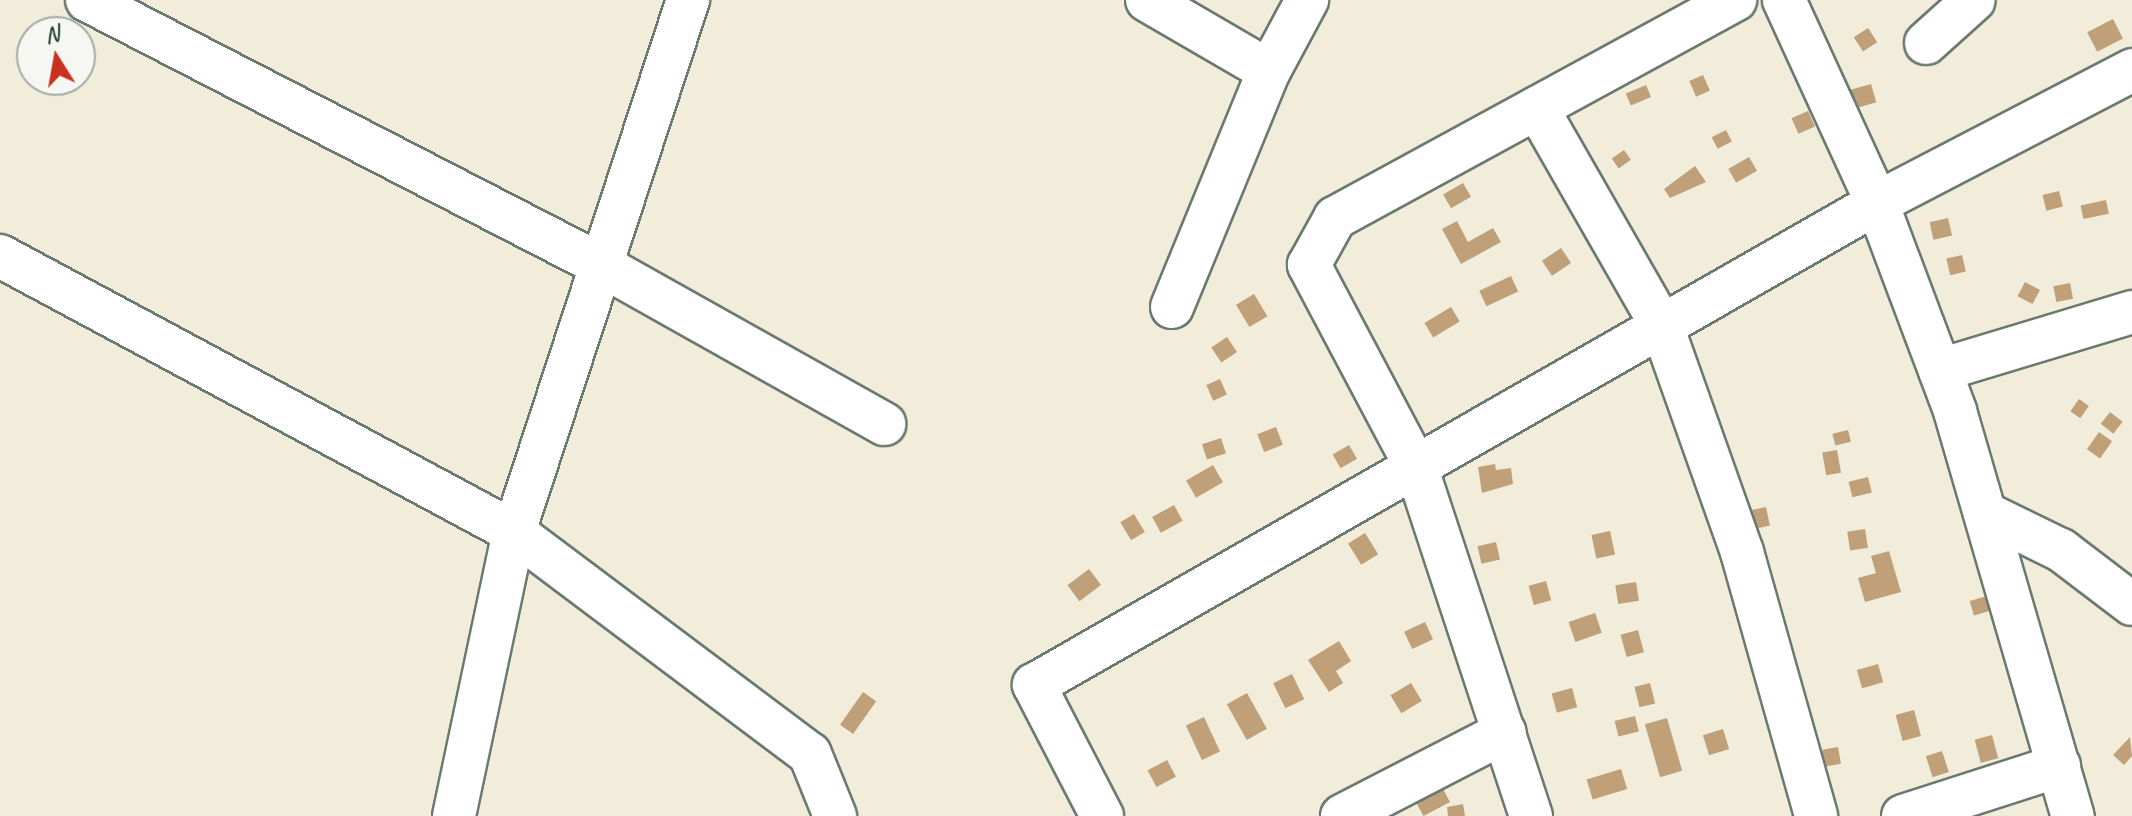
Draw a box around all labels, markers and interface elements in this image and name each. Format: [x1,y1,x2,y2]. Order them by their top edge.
north arrow [16,16,96,96]
text: N [42,19,61,49]

